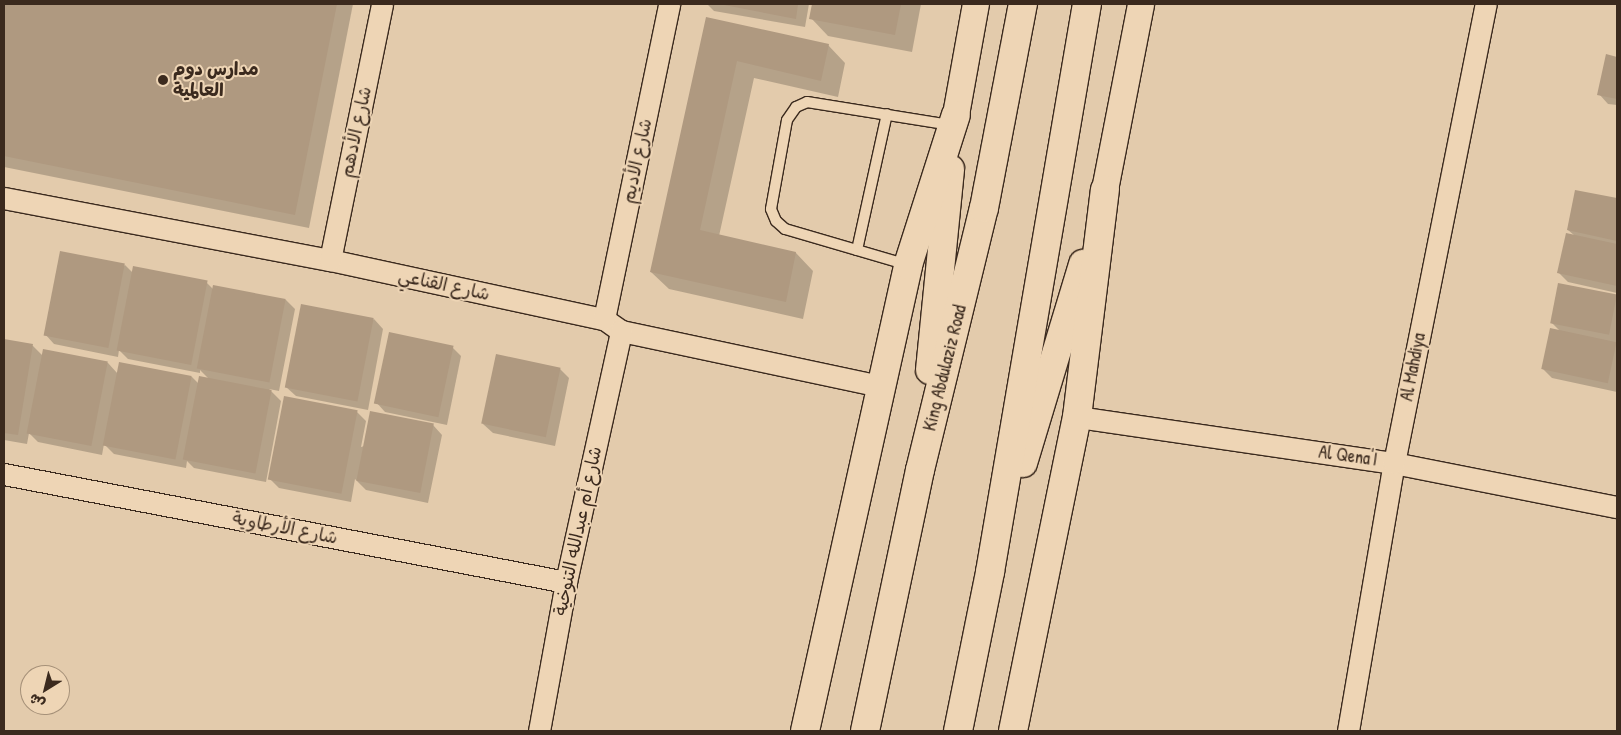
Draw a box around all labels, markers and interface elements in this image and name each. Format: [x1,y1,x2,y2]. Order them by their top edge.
place label: مدارس دوم العالمية [173,59,259,102]
marker: مدارس دوم العالمية [157,74,169,86]
street label: شارع الأدهم [336,85,376,179]
street label: شارع الأديم [617,117,657,205]
street label: شارع القناعي [396,265,492,305]
street label: King Abdulaziz Road [919,303,971,433]
street label: Al Mahdiya [1396,331,1430,403]
street label: Al Qena'I [1317,441,1379,471]
street label: شارع أم عبدالله التنوخية [549,444,607,618]
street label: شارع الأرطاوية [231,507,339,549]
north arrow [20,665,70,715]
text: ش [25,690,48,714]

